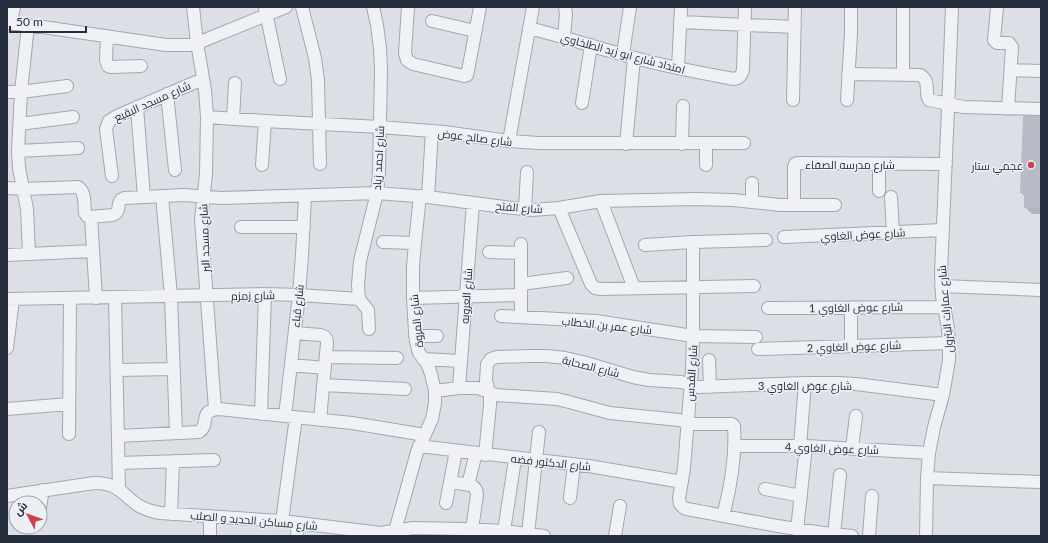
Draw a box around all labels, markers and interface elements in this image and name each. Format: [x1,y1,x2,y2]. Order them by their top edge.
scale bar [10,8,86,34]
text: 50 m [16,14,43,29]
street label: امتداد شارع ابو زيد الطلخاوي [559,30,687,79]
street label: شارع مسجد البقيع [112,78,193,126]
street label: شارع احمد زياد [370,125,388,191]
street label: شارع صالح عوض [437,126,513,150]
street label: شارع مدرسه الصفاء [805,158,895,173]
place label: عجمي ستار [970,159,1023,175]
marker: عجمي ستار [1026,160,1036,170]
street label: شارع الفتح [495,199,543,217]
street label: شارع مسجد البر [196,203,214,273]
street label: شارع عوض الغاوي [820,225,906,246]
street label: شارع عمارات البترول [935,265,957,353]
street label: شارع العروبه [458,268,476,324]
street label: شارع قباء [288,284,308,328]
street label: شارع زمزم [231,288,275,304]
street label: شارع المروة [407,294,427,348]
street label: شارع عوض الغاوي 1 [809,300,903,317]
street label: شارع عمر بن الخطاب [561,314,653,338]
street label: شارع عوض الغاوي 2 [807,338,901,357]
street label: شارع القدس [683,344,701,402]
street label: شارع الصحابة [560,353,621,381]
street label: شارع عوض الغاوي 3 [758,379,852,395]
street label: شارع عوض الغاوي 4 [785,440,879,459]
street label: شارع الدكتور فضه [510,451,592,475]
north arrow [8,495,48,535]
text: ش [11,499,30,518]
street label: شارع مساكن الحديد و الصلب [190,508,318,534]

